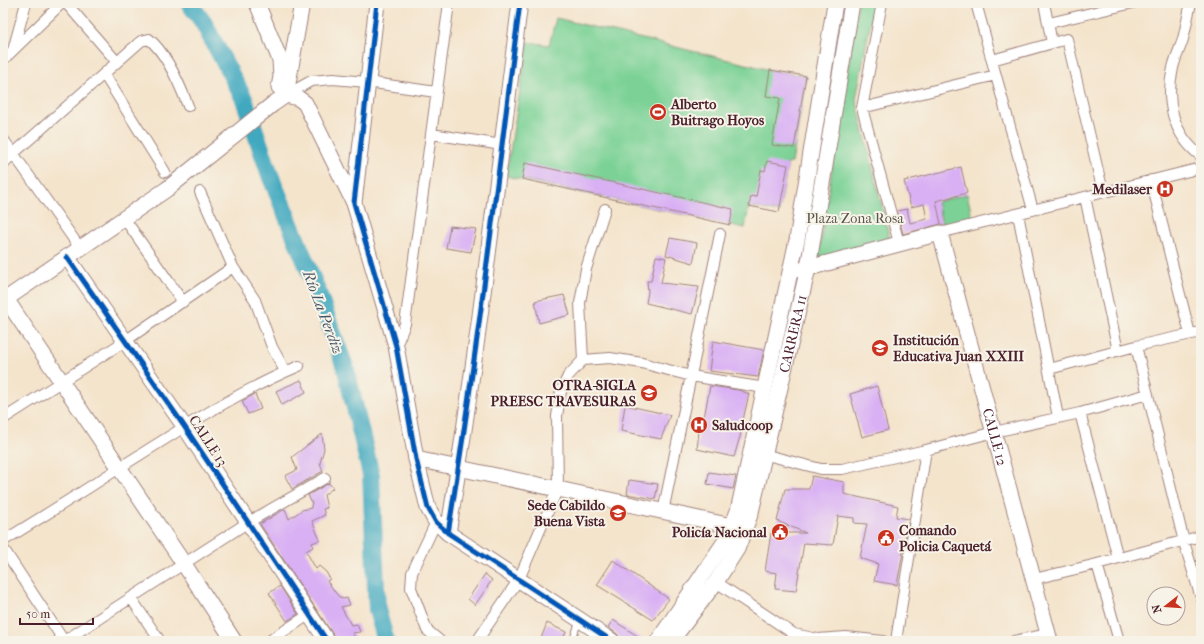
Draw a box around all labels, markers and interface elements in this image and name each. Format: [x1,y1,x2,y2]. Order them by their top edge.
place label: Alberto Buitrago Hoyos [670,96,765,129]
sports icon: Alberto Buitrago Hoyos [648,102,668,122]
hospital icon: Medilaser [1155,179,1175,199]
place label: Medilaser [1091,181,1153,198]
park label: Plaza Zona Rosa [806,210,904,227]
water label: Río La Perdiz [299,267,347,356]
street label: CARRERA 11 [775,293,810,374]
place label: Institución Educativa Juan XXIII [893,332,1024,365]
school or university icon: Institución Educativa Juan XXIII [870,338,890,358]
place label: OTRA-SIGLA PREESC TRAVESURAS [491,377,637,410]
school or university icon: OTRA-SIGLA PREESC TRAVESURAS [639,383,659,403]
street label: CALLE 12 [979,406,1011,468]
street label: CALLE 13 [185,412,231,470]
hospital icon: Saludcoop [689,415,709,435]
place label: Saludcoop [712,417,773,434]
place label: Sede Cabildo Buena Vista [528,497,606,530]
school or university icon: Sede Cabildo Buena Vista [608,503,628,523]
public building icon: Policía Nacional [770,522,790,542]
place label: Comando Policia Caquetá [899,522,992,555]
place label: Policía Nacional [672,524,767,541]
public building icon: Comando Policia Caquetá [876,528,896,548]
north arrow [1146,586,1186,626]
scale bar [20,600,93,626]
text: N [1149,602,1164,615]
text: 50 m [26,607,50,621]

